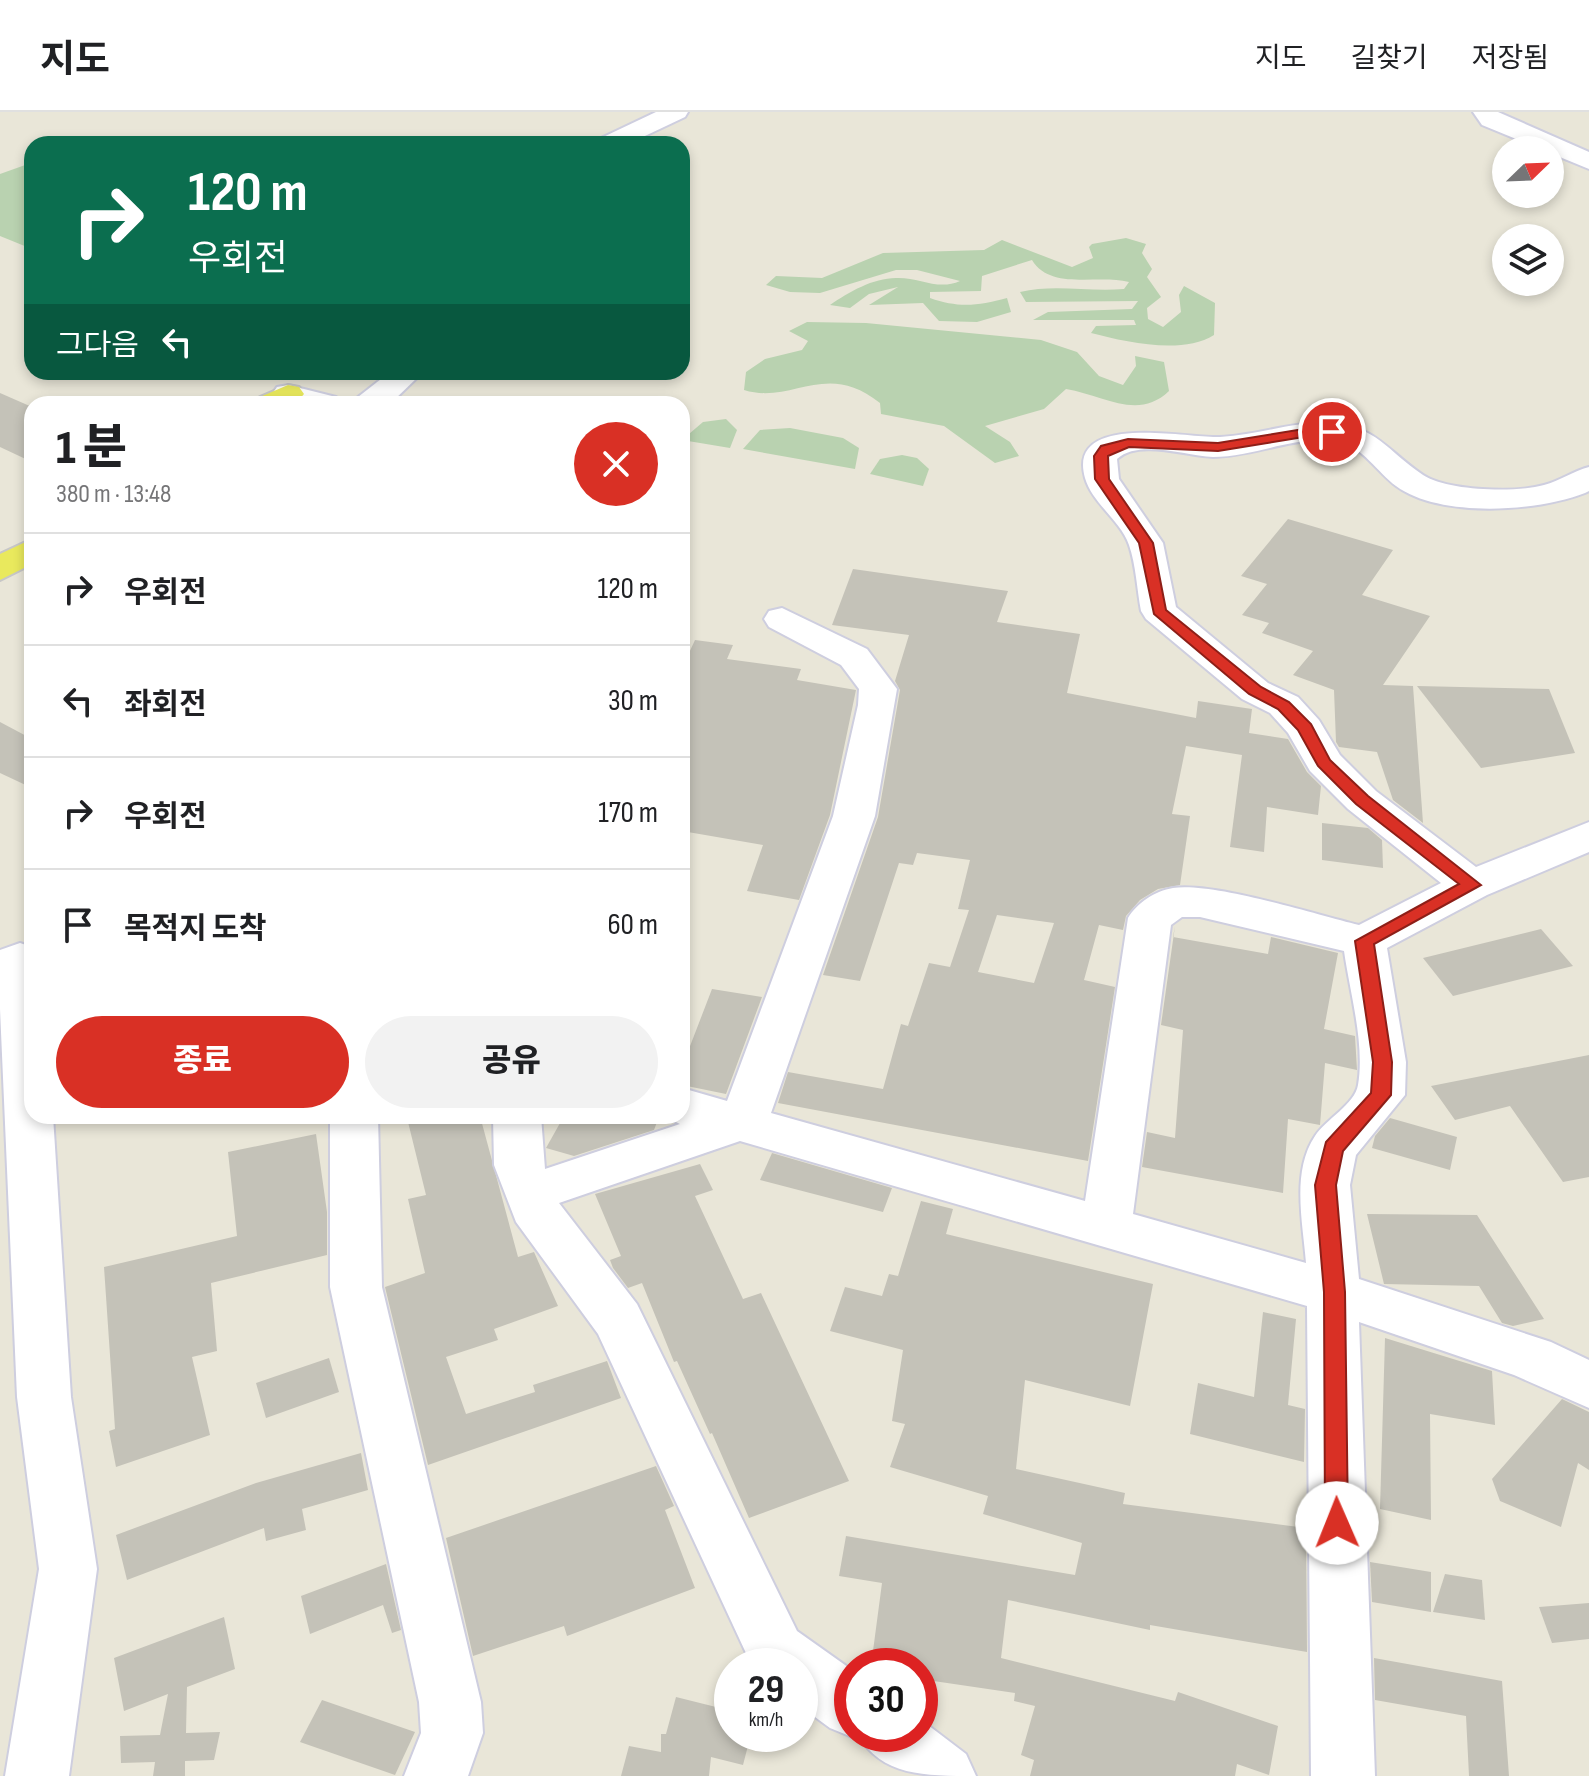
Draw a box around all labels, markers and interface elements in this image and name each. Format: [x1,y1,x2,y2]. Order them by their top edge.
text: 지도 [40,38,110,83]
text: 지도 [1255,42,1306,75]
text: 길찾기 [1350,42,1428,75]
text: 저장됨 [1472,42,1549,75]
north arrow [1492,136,1564,208]
map controls [1492,136,1564,296]
text: 120 m [188,160,308,227]
icon: right [56,168,160,272]
button: layers [1492,224,1564,296]
text: 우회전 [188,238,287,281]
icon: left [155,320,199,364]
text: 그다음 [56,328,139,364]
pin [1298,398,1366,466]
icon: arrive [1310,410,1354,454]
text: 1 분 [56,420,127,477]
button: close [574,422,658,506]
text: 380 m · 13:48 [56,479,171,510]
icon: right [56,567,100,611]
text: 120 m [597,571,658,607]
text: 우회전 [124,575,207,611]
icon: left [56,679,100,723]
text: 30 m [608,683,658,719]
text: 좌회전 [124,687,207,723]
icon: right [56,791,100,835]
text: 170 m [598,795,658,831]
text: 우회전 [124,799,207,835]
icon: arrive [56,903,100,947]
text: 60 m [607,907,658,943]
text: 목적지 도착 [124,911,267,947]
button: 종료 [56,1016,349,1108]
button: 공유 [365,1016,658,1108]
position arrow [1295,1481,1379,1565]
speed limit sign: 30 [834,1648,938,1752]
text: 29 [748,1666,784,1714]
text: km/h [749,1708,783,1732]

